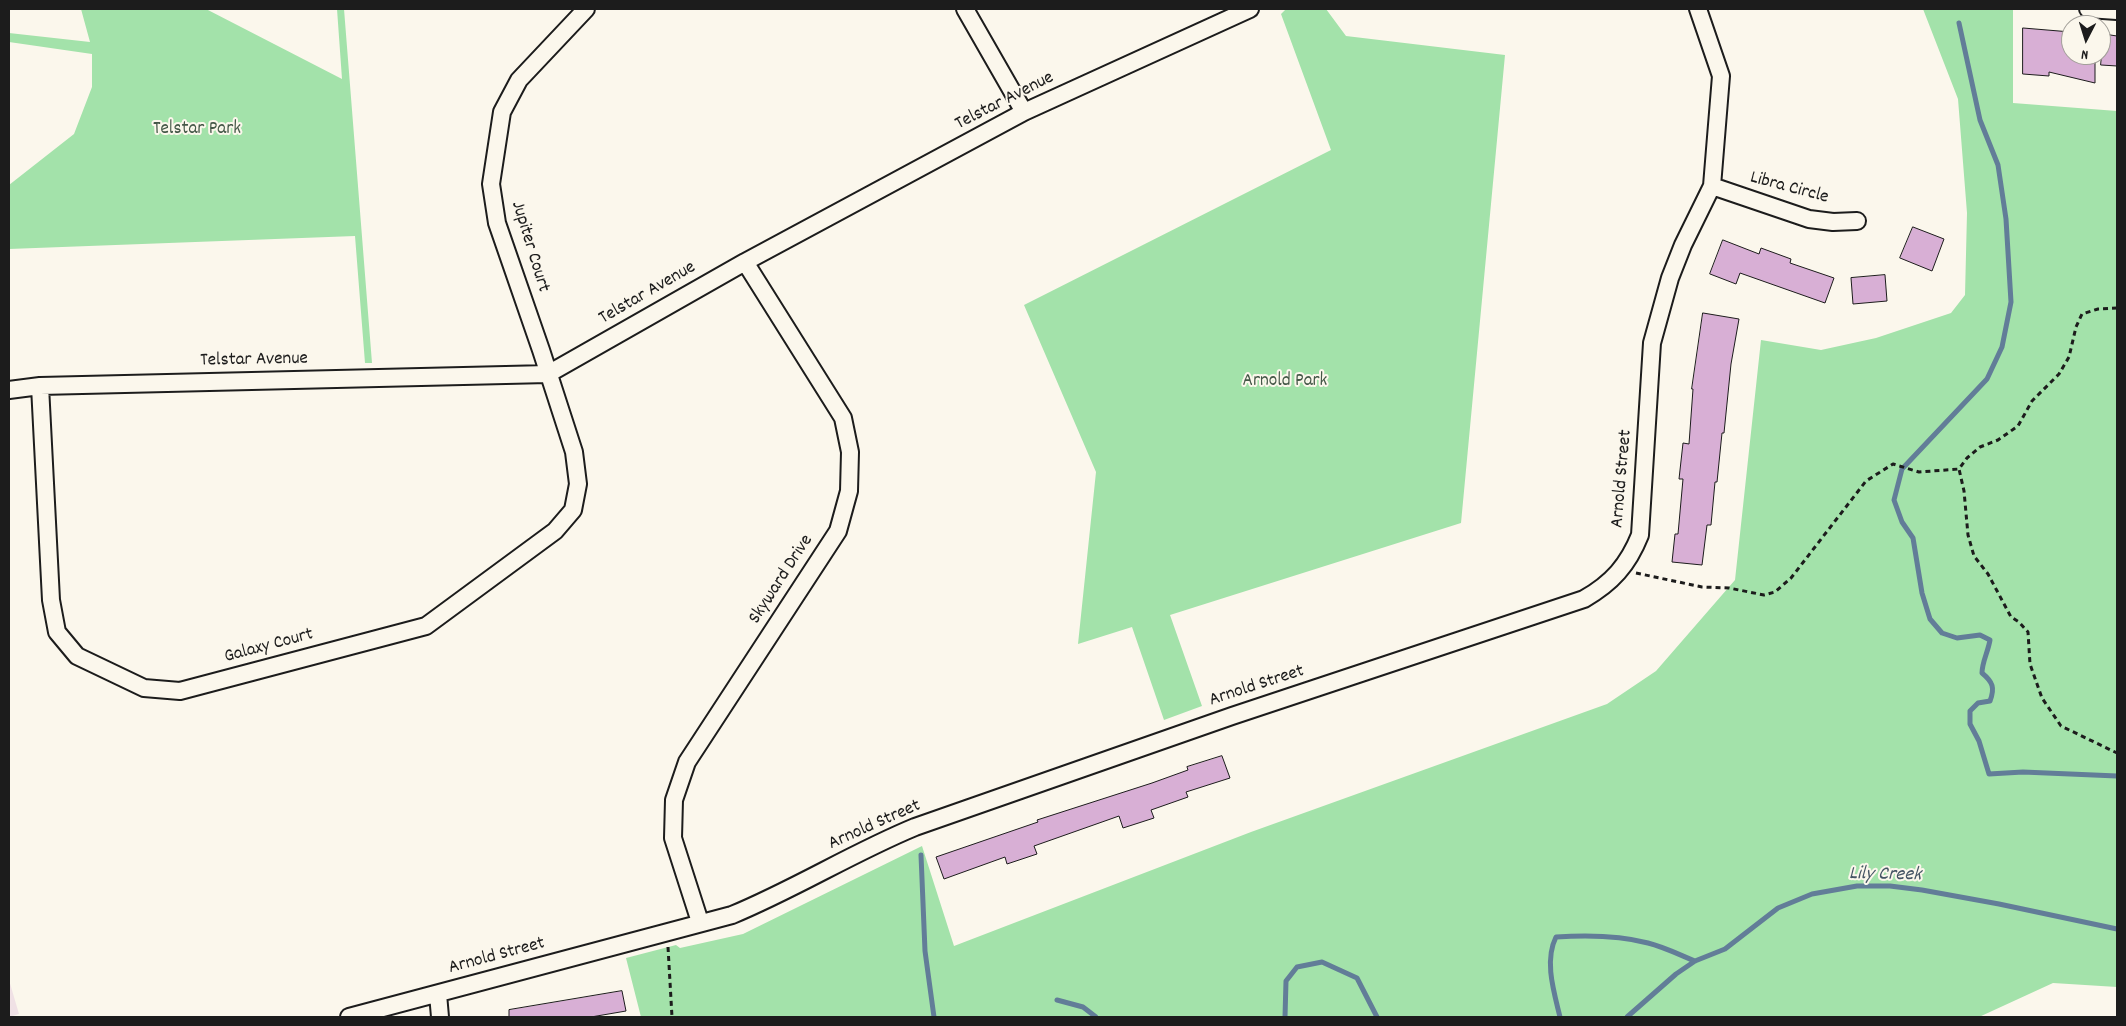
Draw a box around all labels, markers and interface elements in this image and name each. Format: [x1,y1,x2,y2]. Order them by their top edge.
north arrow [2061,15,2111,65]
text: N [2080,44,2089,64]
street label: Telstar Avenue [952,67,1058,137]
park label: Telstar Park [153,119,241,141]
street label: Libra Circle [1747,168,1831,210]
street label: Jupiter Court [504,199,554,295]
street label: Telstar Avenue [596,257,700,331]
street label: Telstar Avenue [200,349,308,373]
park label: Arnold Park [1243,371,1327,393]
street label: Arnold Street [1607,429,1639,529]
street label: Skyward Drive [745,531,819,629]
street label: Galaxy Court [222,624,316,670]
street label: Arnold Street [1207,661,1307,713]
street label: Arnold Street [825,796,925,856]
water label: Lily Creek [1849,863,1921,889]
street label: Arnold Street [446,933,548,981]

